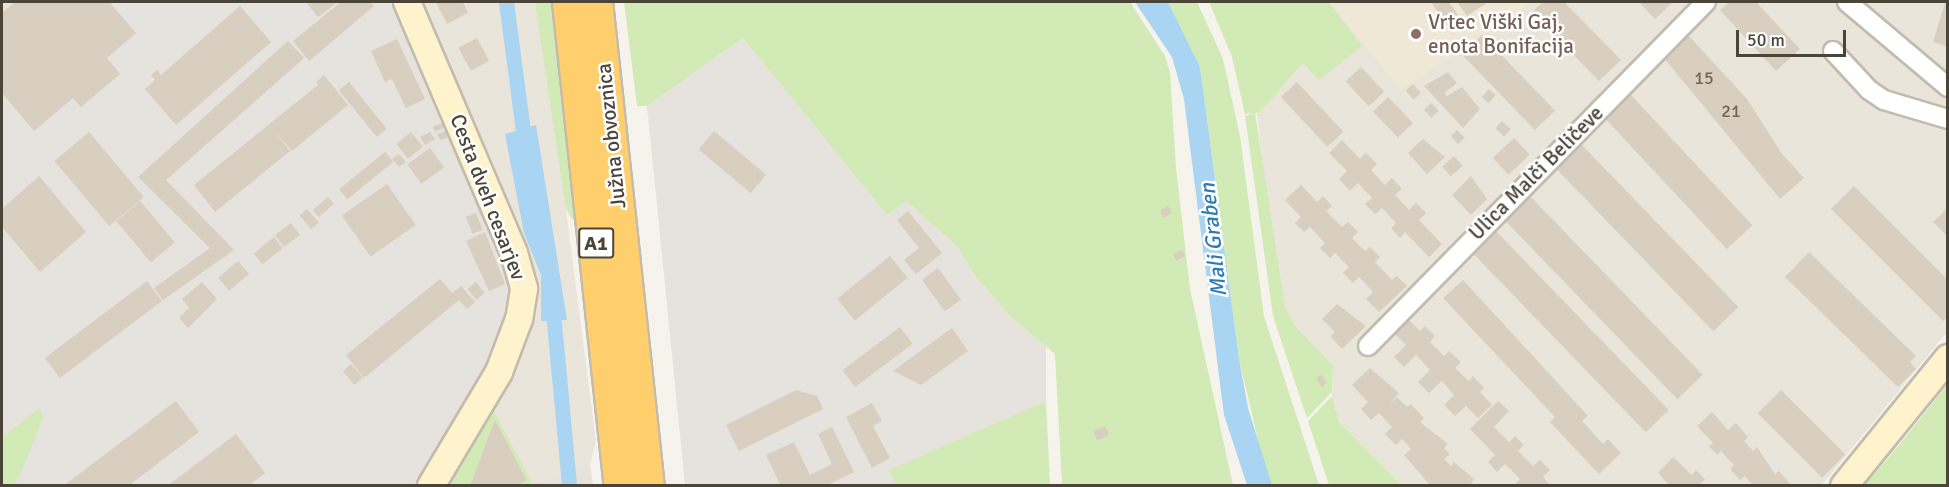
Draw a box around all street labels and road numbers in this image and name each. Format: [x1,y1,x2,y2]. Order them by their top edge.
street label: Južna obvoznica [591,62,631,210]
street label: Ulica Malči Beličeve [1464,101,1608,245]
street label: Cesta dveh cesarjev [445,110,531,284]
road number: A1 [578,226,614,260]

